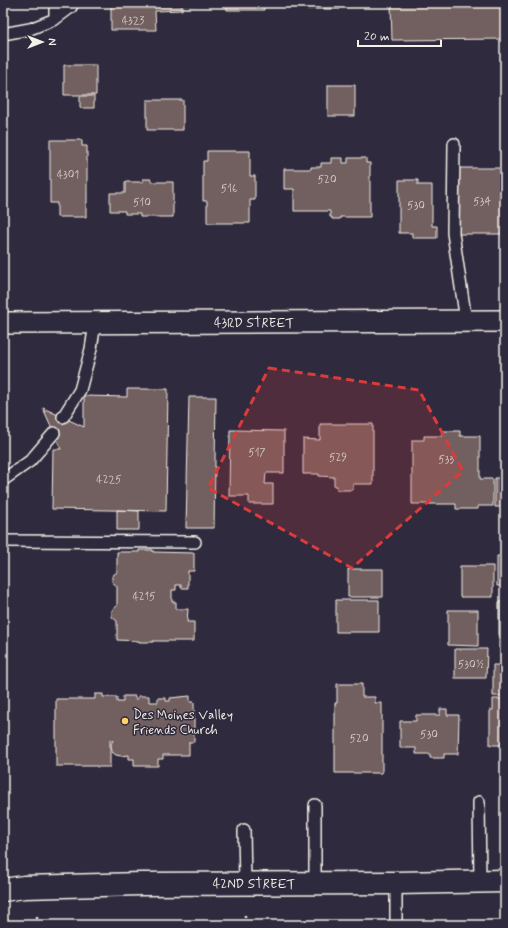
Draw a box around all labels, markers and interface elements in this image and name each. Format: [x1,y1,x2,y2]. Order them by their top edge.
house number: 4323 [122,14,144,28]
north arrow [22,22,62,62]
scale bar [358,22,441,48]
text: 20 m [364,29,390,45]
text: N [44,38,58,46]
house number: 4301 [57,168,79,182]
house number: 520 [317,173,337,187]
house number: 516 [221,182,237,196]
house number: 534 [473,195,491,209]
house number: 510 [133,196,151,210]
house number: 530 [407,199,425,213]
street label: 43RD STREET [214,315,294,332]
house number: 517 [248,446,266,460]
house number: 529 [329,451,347,465]
house number: 533 [438,453,454,467]
house number: 4225 [96,473,122,487]
house number: 4215 [132,590,156,604]
house number: 530½ [458,658,484,672]
place label: Des Moines Valley Friends Church [133,707,233,739]
marker: Des Moines Valley Friends Church [120,716,130,726]
house number: 530 [420,728,438,742]
house number: 520 [349,732,369,746]
street label: 42ND STREET [213,876,295,893]

